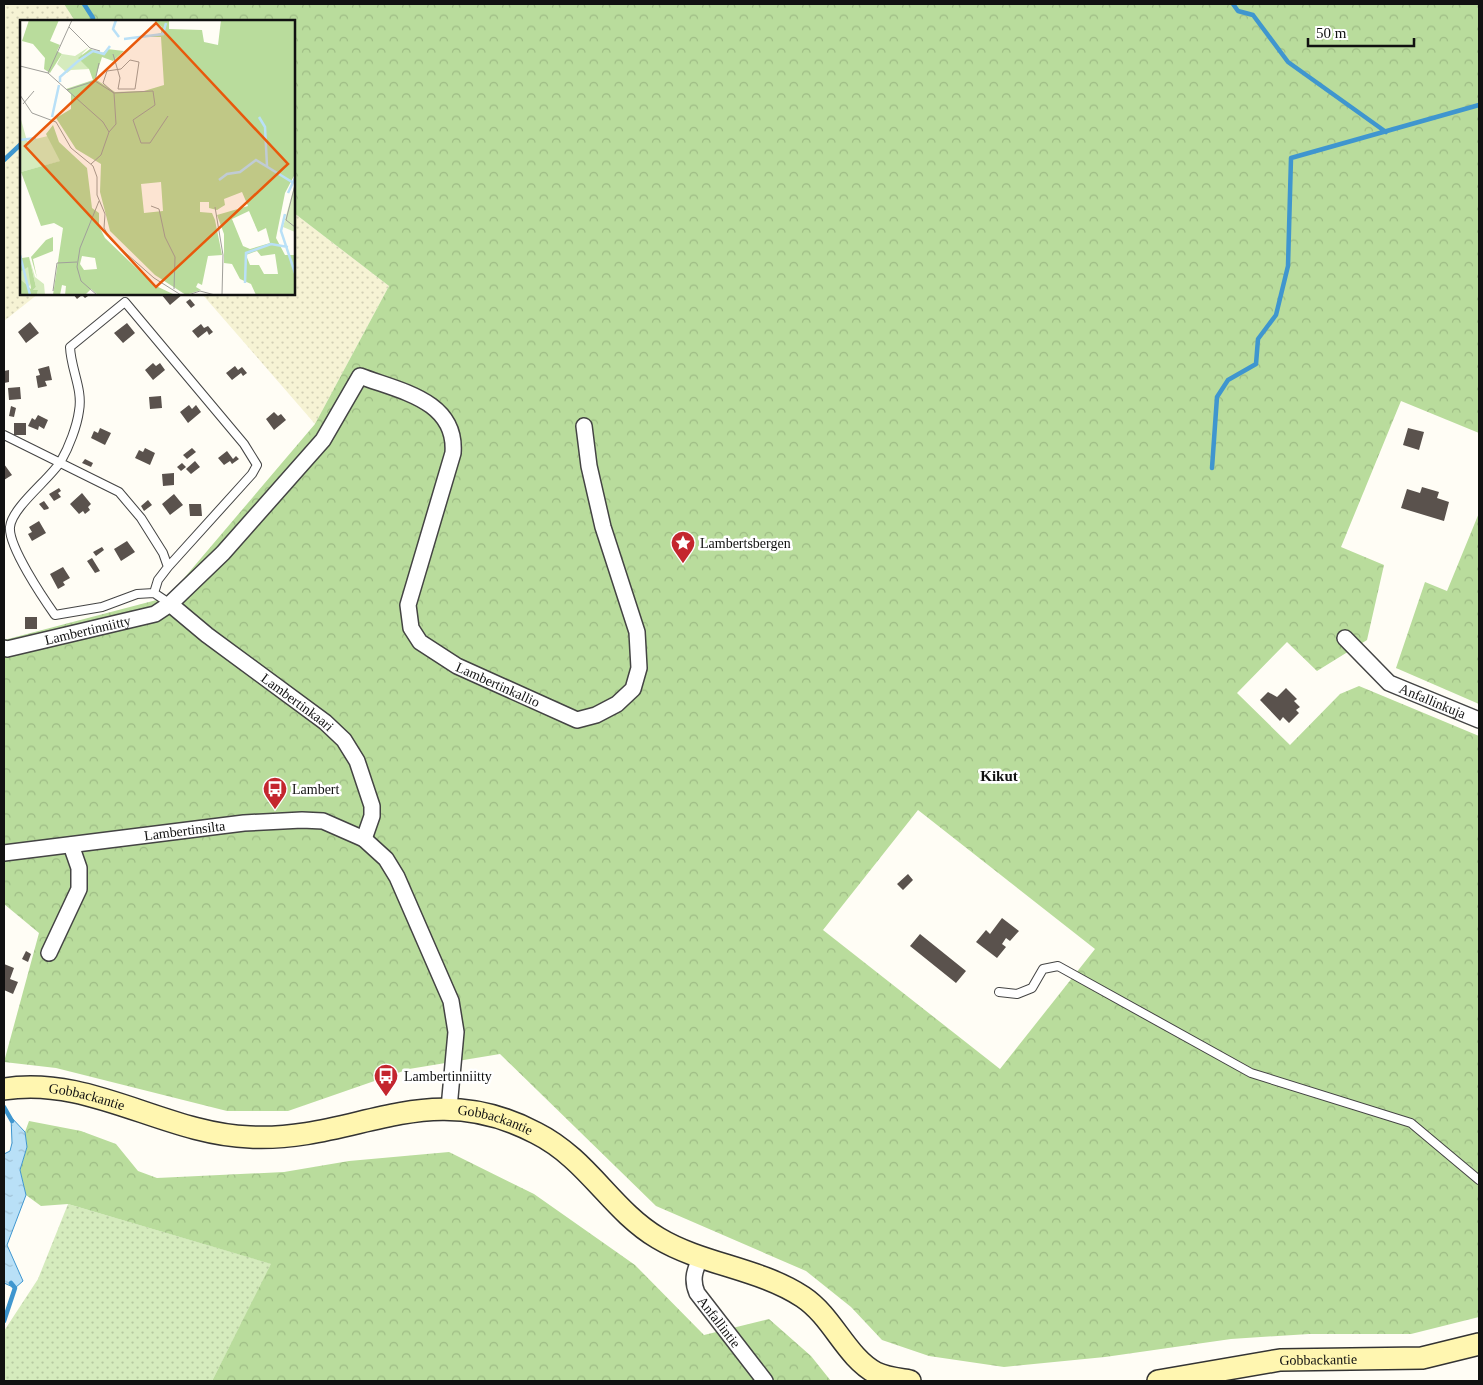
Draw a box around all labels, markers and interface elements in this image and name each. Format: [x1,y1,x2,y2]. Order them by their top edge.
scale bar [1308,15,1414,47]
inset map [20,20,295,295]
text: 50 m [1316,25,1347,41]
place icon: Lambertsbergen [670,530,696,564]
place label: Lambertsbergen [700,536,791,551]
street label: Lambertinniitty [43,613,132,647]
street label: Lambertinkallio [454,659,542,710]
street label: Lambertinkaari [259,670,337,734]
street label: Anfallinkuja [1397,680,1469,722]
district label: Kikut [980,768,1018,784]
bus stop icon: Lambert [262,776,288,810]
place label: Lambert [292,782,340,797]
street label: Lambertinsilta [143,818,227,843]
bus stop icon: Lambertinniitty [373,1063,399,1097]
place label: Lambertinniitty [404,1069,492,1084]
street label: Gobbackantie [48,1080,127,1113]
street label: Gobbackantie [457,1102,535,1138]
street label: Anfallintie [695,1293,744,1350]
street label: Gobbackantie [1279,1351,1357,1368]

